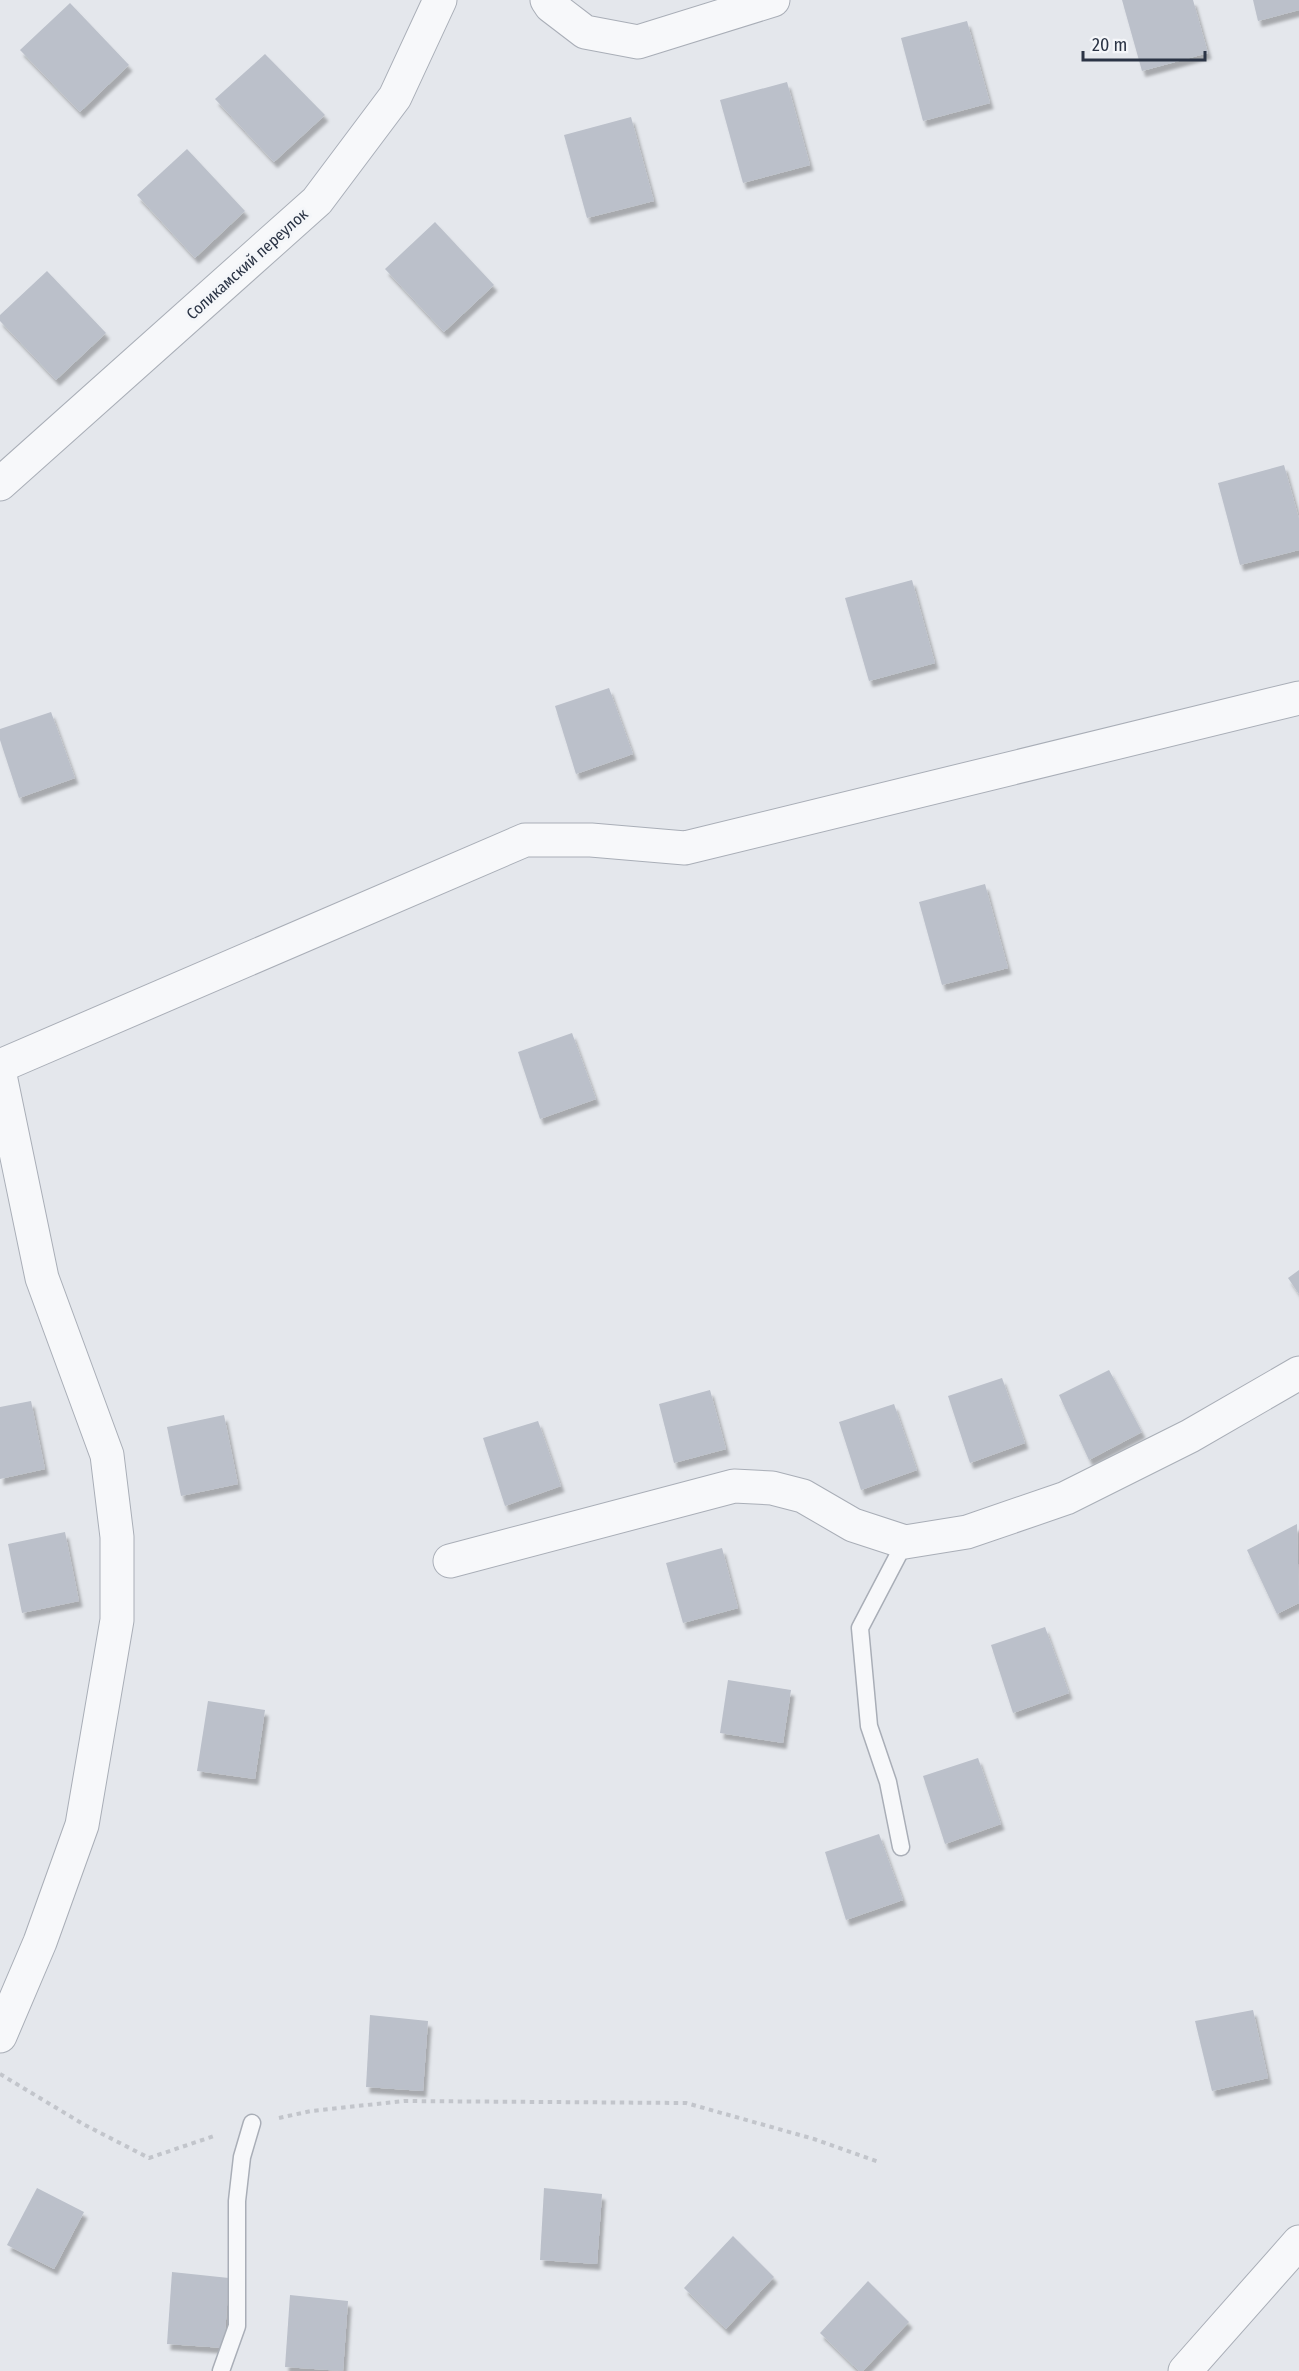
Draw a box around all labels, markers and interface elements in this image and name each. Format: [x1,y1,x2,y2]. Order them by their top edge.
scale bar [1083,24,1204,62]
text: 20 m [1092,34,1127,56]
street label: Соликамский переулок [182,204,312,324]

